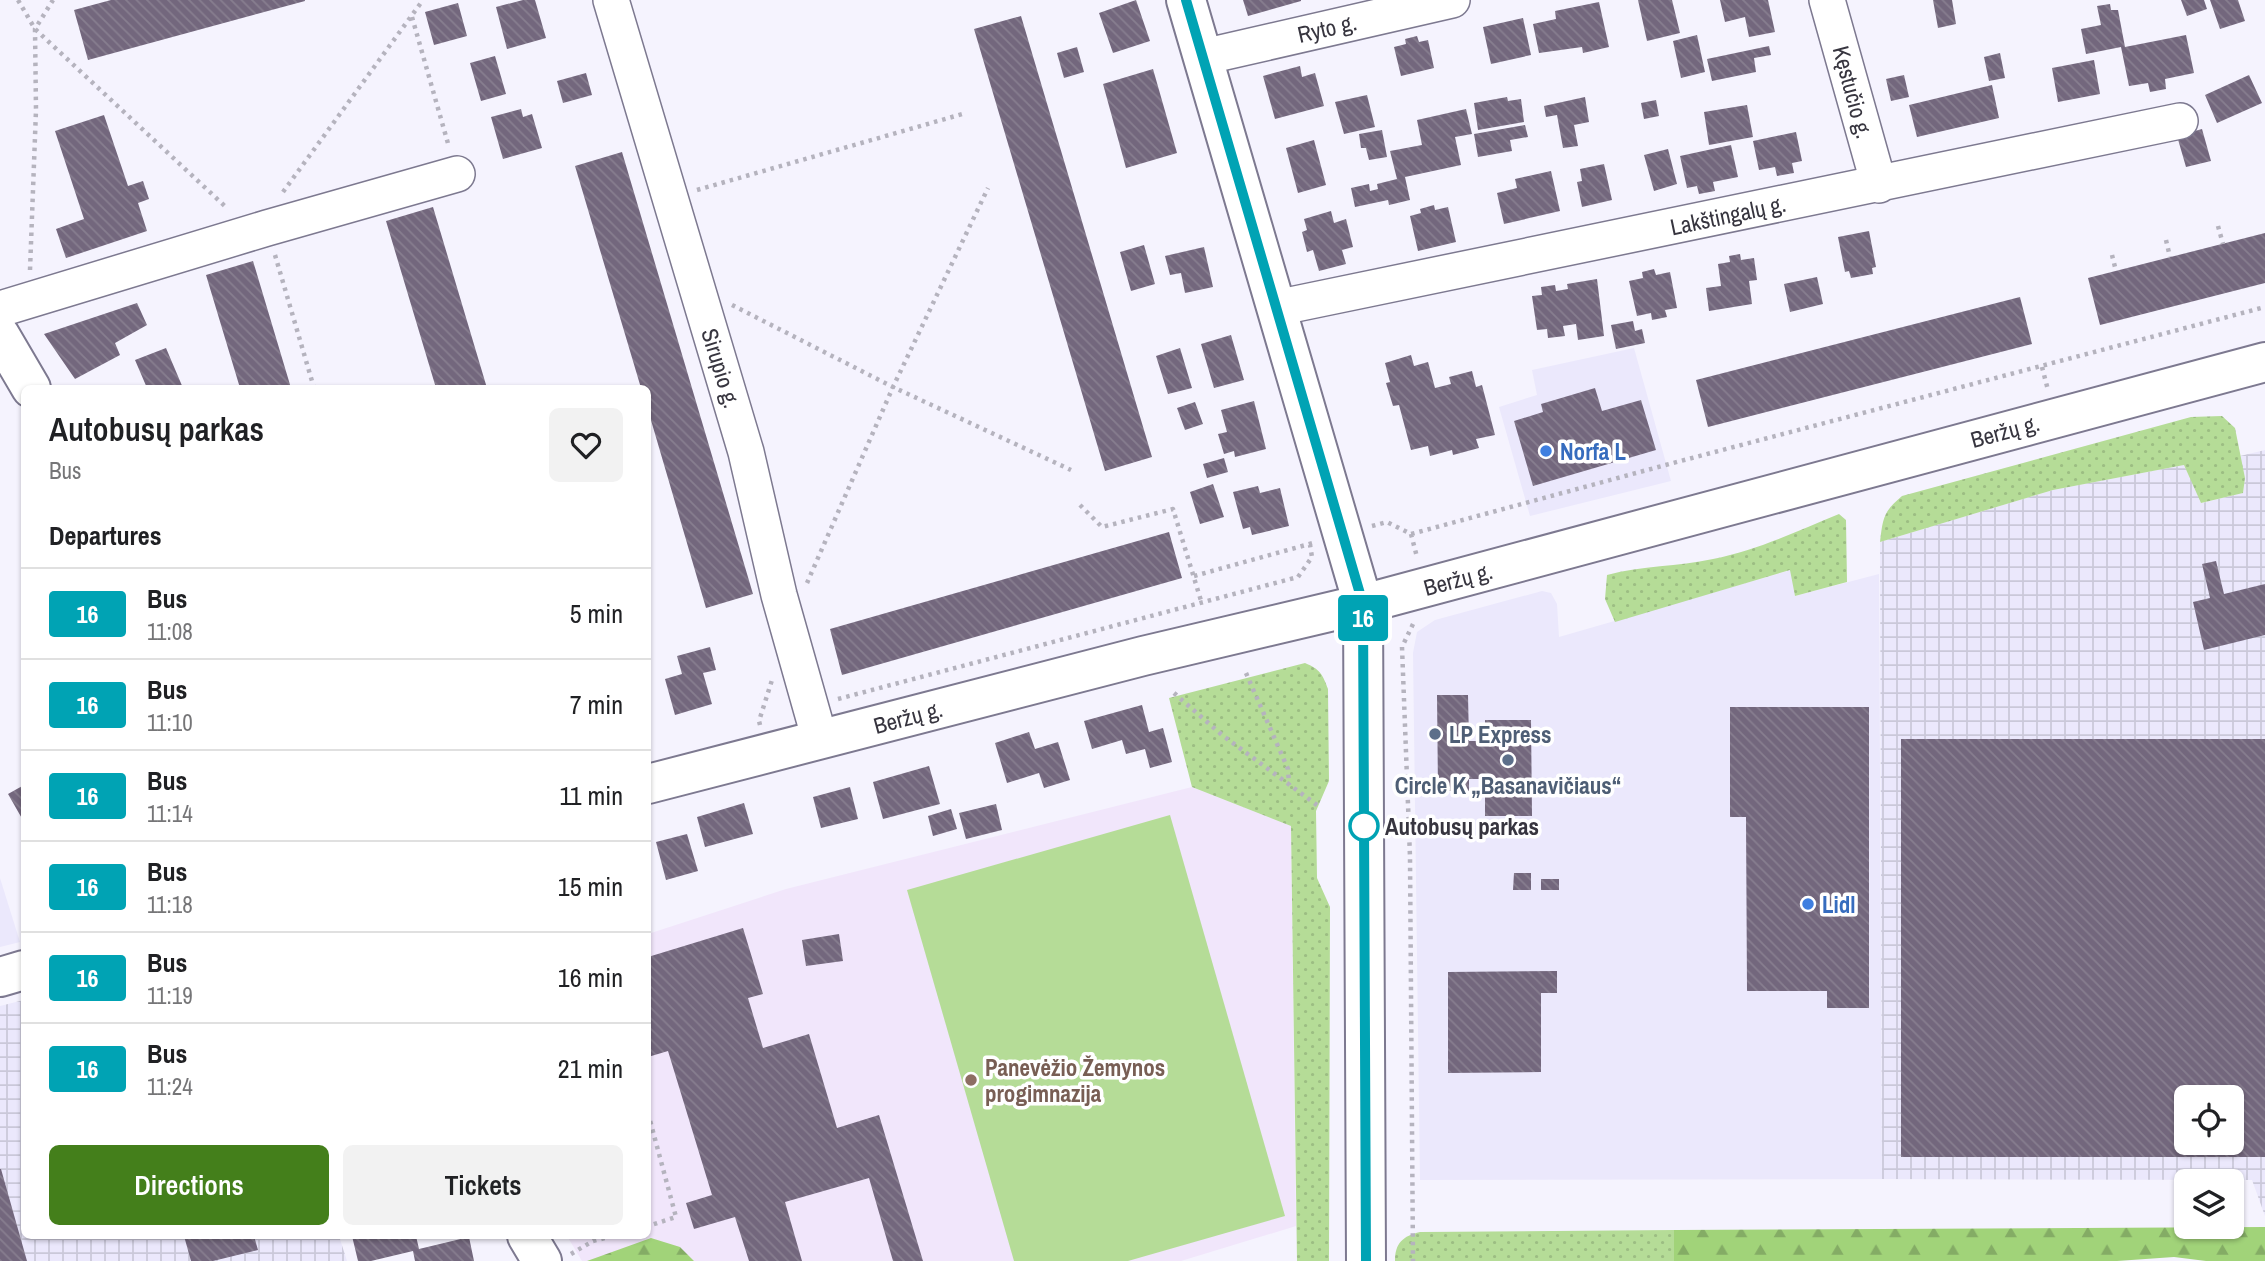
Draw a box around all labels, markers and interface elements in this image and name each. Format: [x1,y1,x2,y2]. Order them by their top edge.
street label: Ryto g. [1294,6,1360,50]
street label: Kęstučio g. [1826,42,1880,142]
street label: Lakštingalų g. [1667,188,1789,242]
street label: Sirupio g. [694,324,748,412]
text: Autobusų parkas [49,407,264,451]
street label: Beržų g. [1967,407,2043,455]
button: heart [549,408,623,482]
place label: Norfa L [1560,436,1626,467]
marker: Norfa L [1538,443,1554,459]
text: Bus [49,455,82,486]
text: Departures [49,518,162,553]
street label: Beržų g. [1420,555,1496,603]
text: Bus [147,581,187,616]
line badge: 16 [1332,595,1394,641]
text: 5 min [570,596,623,631]
text: 16 [77,598,98,630]
text: 16 [1352,602,1374,634]
text: 11:08 [147,616,193,647]
text: Bus [147,672,187,707]
text: 7 min [570,687,623,722]
text: 16 [77,689,98,721]
street label: Beržų g. [870,693,946,741]
text: 11:10 [147,707,193,738]
place label: LP Express [1449,719,1551,750]
marker: LP Express [1427,726,1443,742]
marker: Circle K „Basanavičiaus“ [1500,752,1516,768]
text: Bus [147,763,187,798]
place label: Circle K „Basanavičiaus“ [1395,770,1621,801]
text: 11 min [559,778,623,813]
text: 16 [77,780,98,812]
text: 11:14 [147,798,193,829]
marker: Autobusų parkas [1349,811,1379,841]
place label: Autobusų parkas [1385,811,1539,842]
text: Bus [147,854,187,889]
text: 15 min [558,869,623,904]
text: 16 [77,871,98,903]
text: 11:18 [147,889,193,920]
place label: Lidl [1822,889,1856,920]
marker: Lidl [1800,896,1816,912]
text: Bus [147,945,187,980]
text: 16 min [558,960,623,995]
text: 16 [77,962,98,994]
text: 11:19 [147,980,193,1011]
text: Bus [147,1036,187,1071]
text: 21 min [558,1051,623,1086]
place label: Panevėžio Žemynos progimnazija [985,1052,1165,1109]
text: 16 [77,1053,98,1085]
text: 11:24 [147,1071,193,1102]
marker: Panevėžio Žemynos progimnazija [963,1072,979,1088]
map controls [2174,1085,2244,1239]
button: locate [2174,1085,2244,1155]
button: Directions [49,1145,329,1225]
button: Tickets [343,1145,623,1225]
button: layers [2174,1169,2244,1239]

